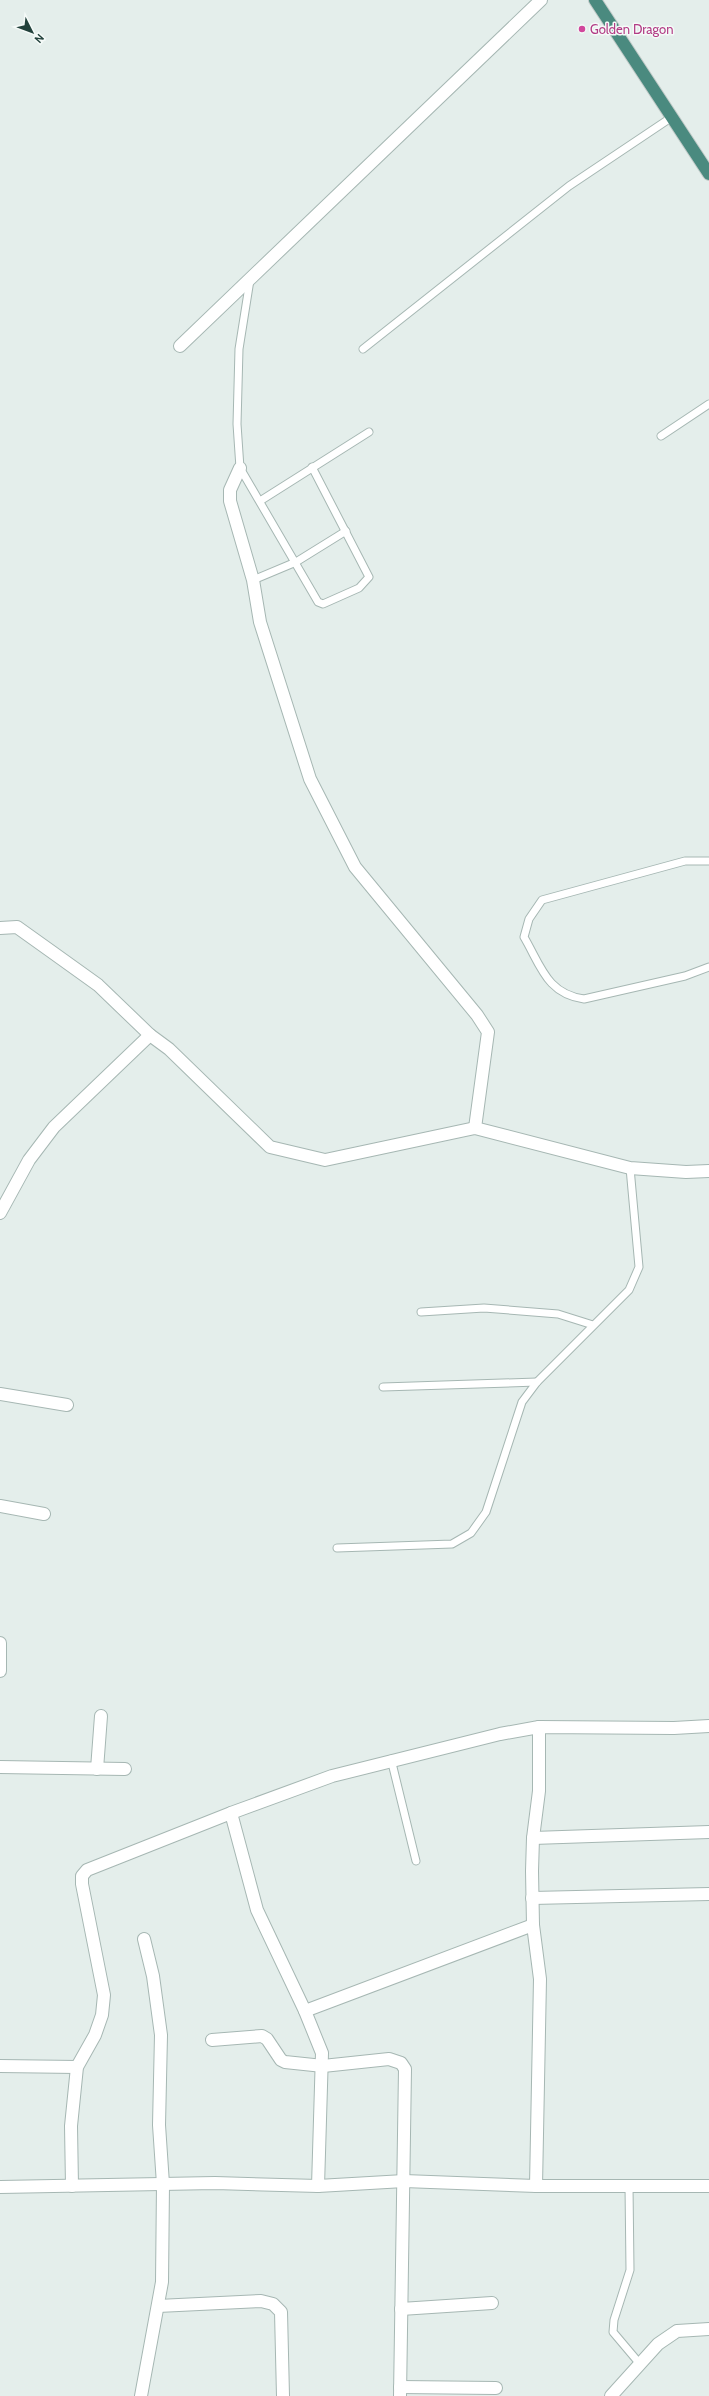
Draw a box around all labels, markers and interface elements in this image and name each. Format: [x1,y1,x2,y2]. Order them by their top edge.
north arrow [12,12,52,52]
place label: Golden Dragon [590,21,673,37]
marker: Golden Dragon [577,24,587,34]
text: N [32,31,47,46]

